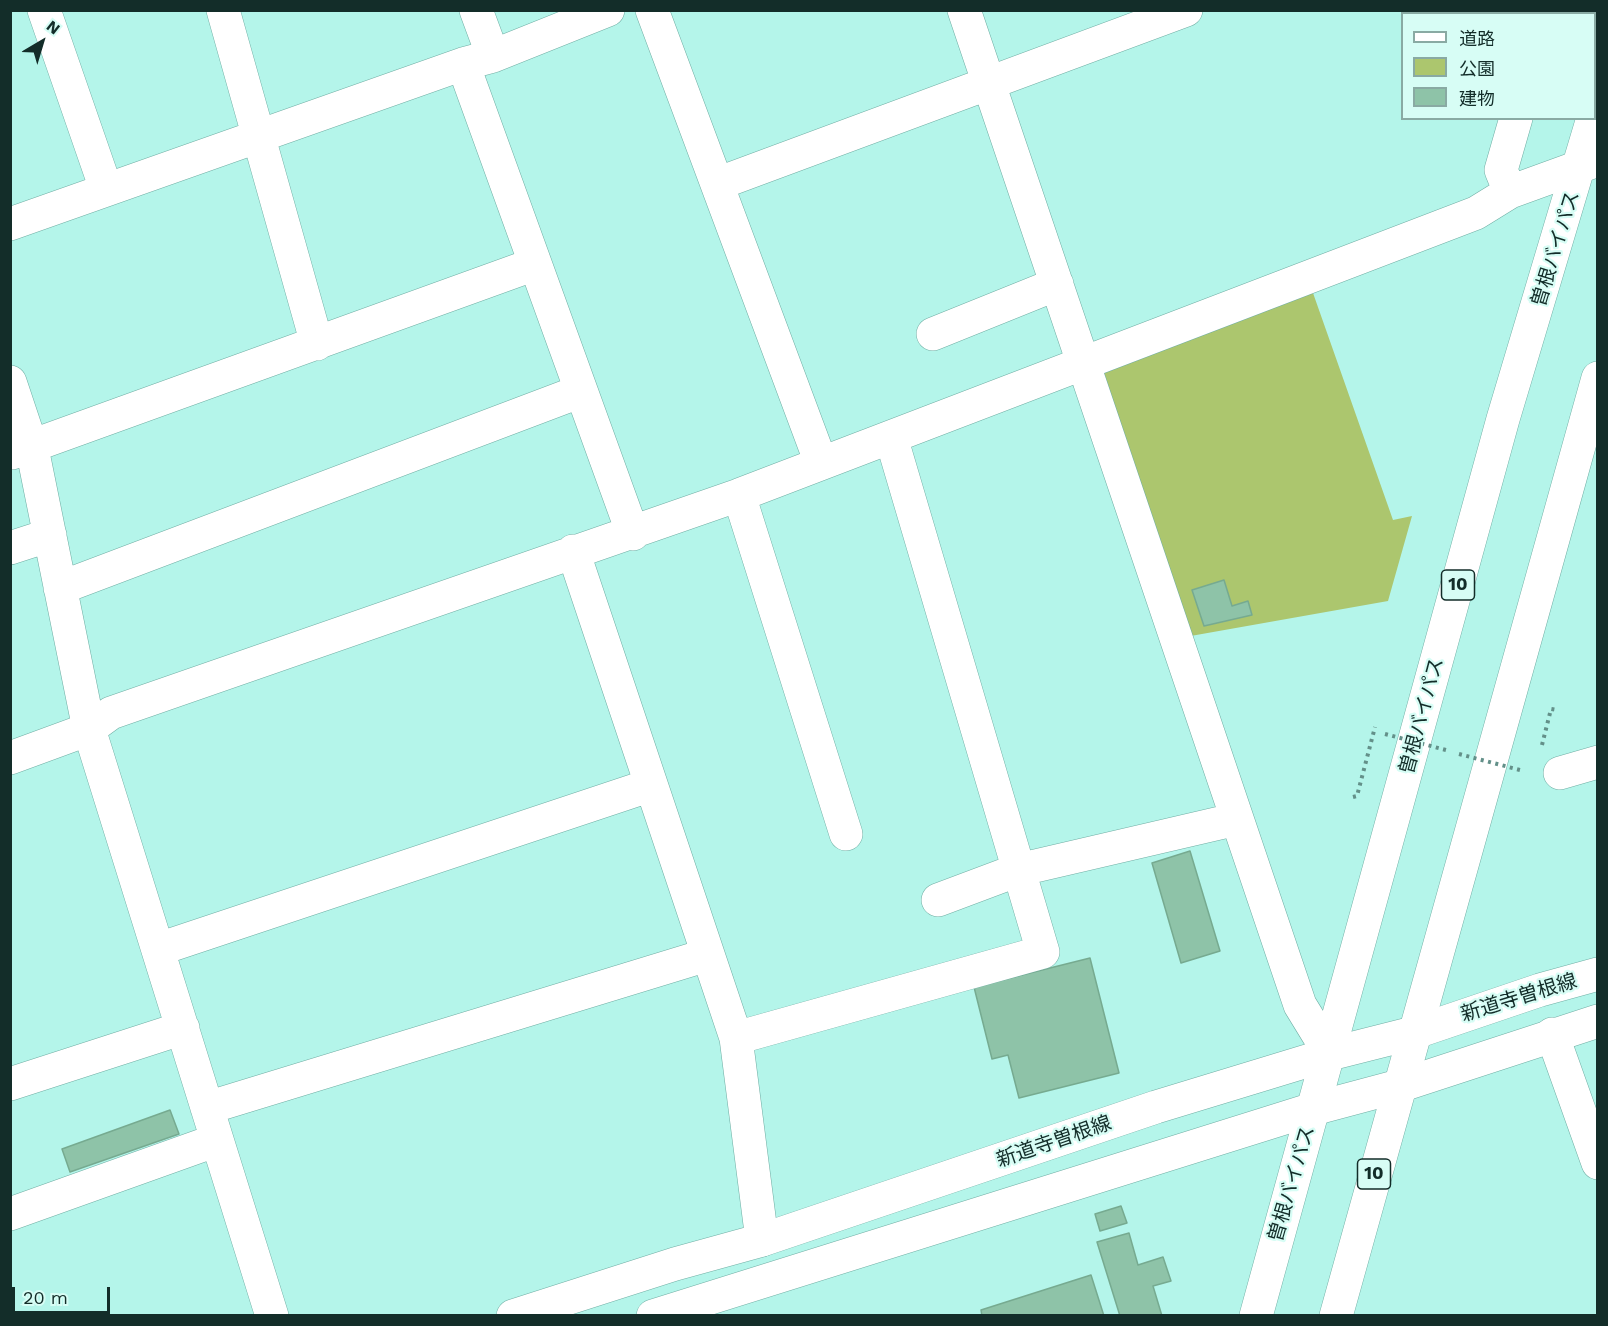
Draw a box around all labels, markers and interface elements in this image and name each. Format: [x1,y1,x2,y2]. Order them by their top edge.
north arrow [12,12,72,72]
legend [1401,12,1596,120]
text: N [43,16,64,39]
text: 道路 [1459,28,1495,49]
text: 公園 [1459,58,1495,79]
text: 建物 [1459,88,1495,109]
street label: 曽根バイパス [1527,188,1585,310]
road number: 10 [1442,570,1474,600]
street label: 曽根バイパス [1395,655,1449,777]
street label: 新道寺曽根線 [1458,969,1580,1027]
street label: 新道寺曽根線 [993,1111,1115,1173]
street label: 曽根バイパス [1264,1123,1320,1245]
road number: 10 [1358,1159,1390,1189]
scale bar [15,1275,112,1313]
text: 20 m [23,1287,68,1308]

